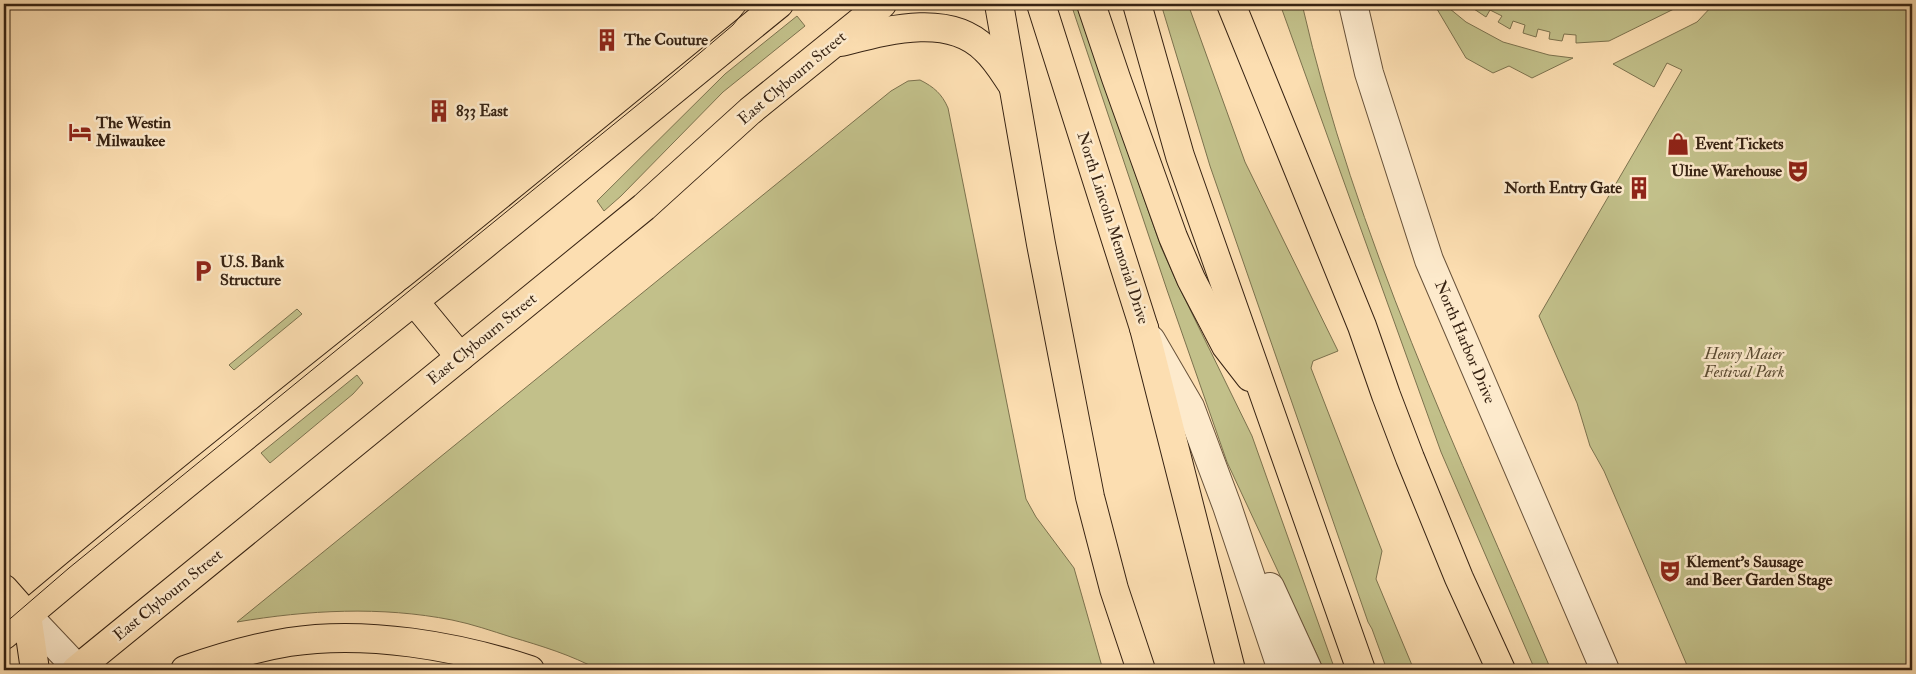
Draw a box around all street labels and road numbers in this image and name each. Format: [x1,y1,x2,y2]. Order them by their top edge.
street label: East Clybourn Street [734,27,850,129]
street label: North Lincoln Memorial Drive [1072,129,1154,327]
street label: North Harbor Drive [1430,277,1500,407]
street label: East Clybourn Street [423,289,541,389]
street label: East Clybourn Street [109,545,227,645]

